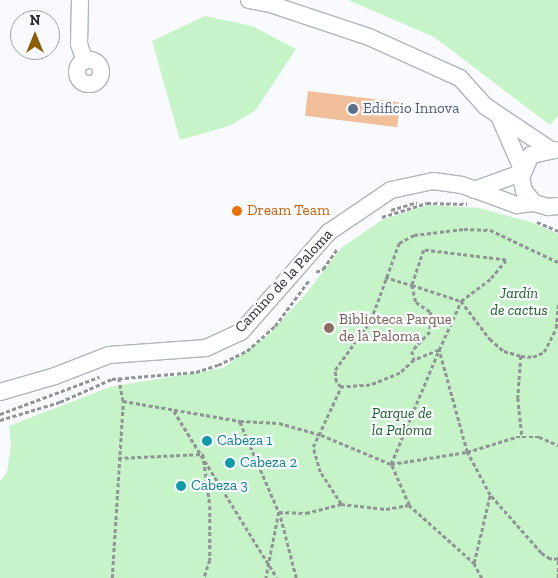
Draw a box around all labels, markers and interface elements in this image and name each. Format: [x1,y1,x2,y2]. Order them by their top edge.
north arrow [10,10,60,60]
text: N [30,12,40,29]
place label: Edificio Innova [363,100,459,118]
marker: Edificio Innova [347,103,359,115]
place label: Dream Team [247,202,330,220]
marker: Dream Team [231,205,243,217]
street label: Camino de la Paloma [231,226,337,336]
park label: Jardín de cactus [490,284,548,319]
place label: Biblioteca Parque de la Paloma [339,310,452,345]
marker: Biblioteca Parque de la Paloma [323,322,335,334]
park label: Parque de la Paloma [372,404,432,439]
place label: Cabeza 1 [217,432,272,450]
marker: Cabeza 1 [201,435,213,447]
place label: Cabeza 2 [240,454,297,472]
marker: Cabeza 2 [224,457,236,469]
place label: Cabeza 3 [191,477,248,495]
marker: Cabeza 3 [175,480,187,492]

